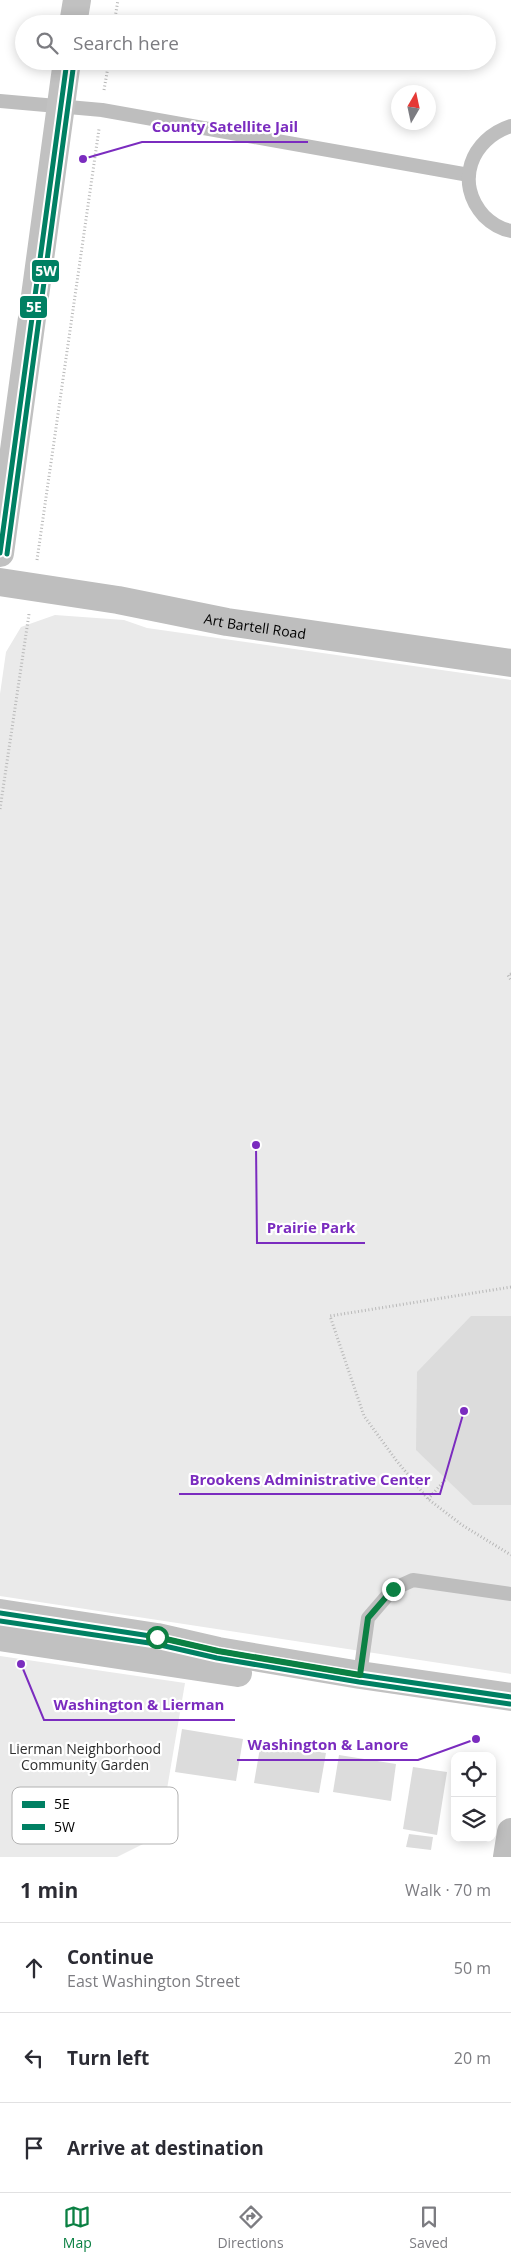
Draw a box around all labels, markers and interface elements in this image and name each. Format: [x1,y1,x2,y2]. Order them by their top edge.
search box [15,15,496,70]
icon: search [33,29,61,57]
text: Search here [73,30,179,56]
north arrow [391,85,436,130]
callout: County Satellite Jail [142,112,308,142]
text: County Satellite Jail [152,116,298,136]
line badge: 5W [31,259,60,283]
text: 5W [35,261,57,280]
line badge: 5E [19,295,48,319]
text: 5E [26,297,42,316]
street label: Art Bartell Road [203,608,307,643]
callout: Prairie Park [257,1213,365,1243]
text: Prairie Park [267,1217,356,1237]
callout: Brookens Administrative Center [179,1464,440,1494]
text: Brookens Administrative Center [189,1469,431,1489]
route end [382,1578,405,1601]
route start [146,1626,169,1649]
callout: Washington & Lierman [44,1690,235,1720]
text: Washington & Lierman [54,1694,224,1714]
callout: Washington & Lanore [237,1730,418,1760]
text: Washington & Lanore [248,1734,409,1754]
park label: Lierman Neighborhood Community Garden [9,1739,161,1774]
map controls [451,1752,496,1842]
button: locate [451,1752,496,1797]
legend [12,1787,178,1844]
text: 5E [54,1794,70,1813]
button: layers [451,1797,496,1842]
text: 5W [54,1817,75,1836]
text: 1 min [20,1876,78,1904]
text: Walk · 70 m [405,1879,491,1901]
text: Continue [67,1944,154,1970]
icon: ahead [20,1954,48,1982]
text: 50 m [454,1957,491,1979]
text: East Washington Street [67,1970,240,1992]
icon: left [20,2044,48,2072]
text: Turn left [67,2045,149,2071]
text: 20 m [454,2047,491,2069]
icon: arrive [20,2134,48,2162]
text: Arrive at destination [67,2135,264,2161]
tab: Map [63,2203,92,2252]
tab: Directions [217,2203,284,2252]
tab: Saved [409,2203,448,2252]

